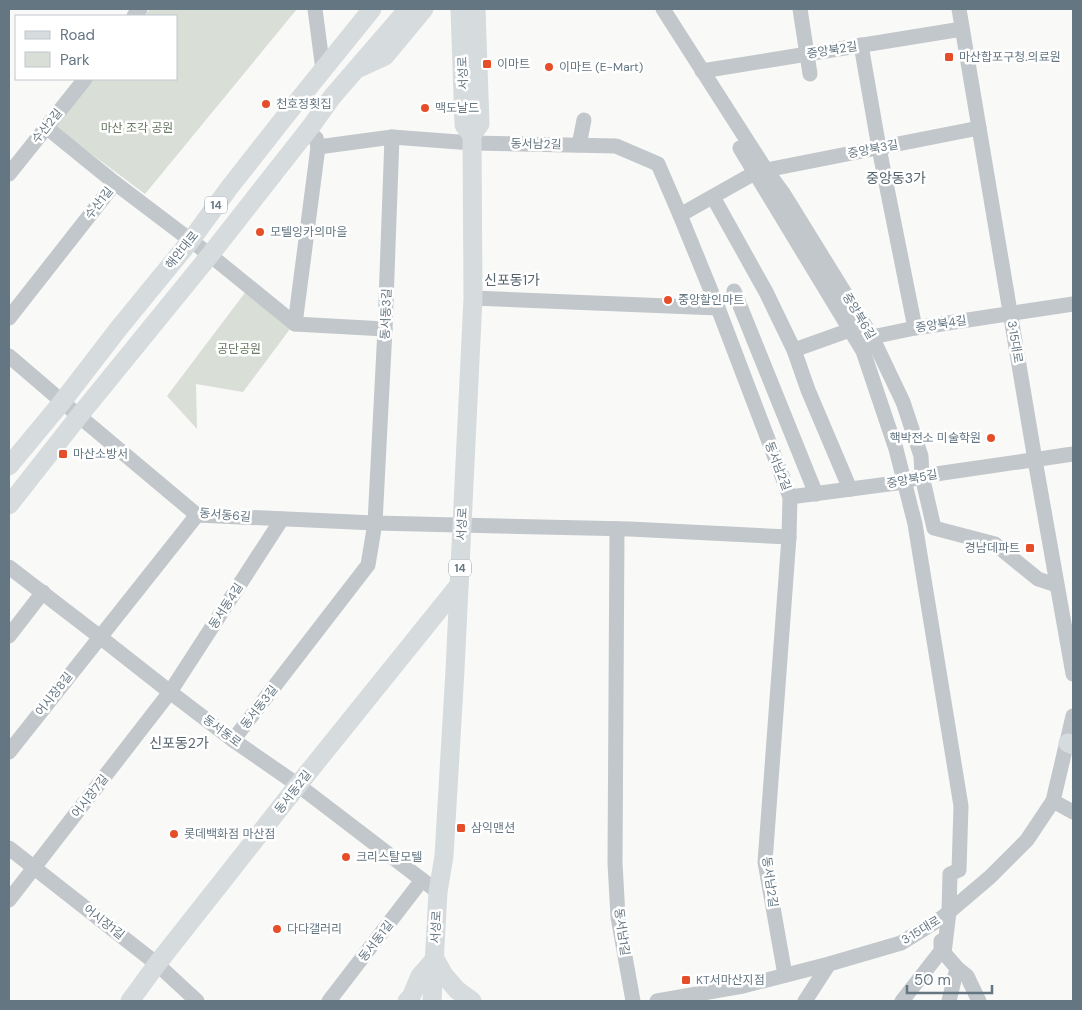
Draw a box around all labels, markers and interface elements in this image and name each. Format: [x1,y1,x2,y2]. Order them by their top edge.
legend [15,15,178,80]
text: Road [60,25,95,45]
street label: 중앙북2길 [806,38,858,62]
place label: 마산합포구청.의료원 [959,49,1061,65]
text: Park [60,50,90,70]
marker: 마산합포구청.의료원 [943,51,955,63]
street label: 서성로 [454,56,472,90]
place label: 이마트 [497,56,530,72]
marker: 이마트 [481,58,493,70]
place label: 이마트 (E-Mart) [559,59,643,75]
marker: 이마트 (E-Mart) [543,61,555,73]
place label: 천호정횟집 [276,96,331,112]
marker: 천호정횟집 [260,98,272,110]
place label: 맥도날드 [435,100,479,116]
marker: 맥도날드 [419,102,431,114]
street label: 수산2길 [28,105,66,147]
park label: 마산 조각 공원 [101,120,173,136]
street label: 동서남2길 [510,136,562,152]
street label: 중앙북3길 [846,136,900,162]
district label: 중앙동3가 [866,169,926,187]
street label: 수산1길 [81,184,117,222]
road number: 14 [205,196,227,214]
place label: 모텔잉카의마을 [270,224,347,240]
marker: 모텔잉카의마을 [254,226,266,238]
street label: 해안대로 [162,228,202,272]
district label: 신포동1가 [484,271,540,289]
street label: 동서동3길 [377,288,395,340]
street label: 중앙북6길 [839,290,879,342]
place label: 중앙할인마트 [678,292,744,308]
marker: 중앙할인마트 [662,294,674,306]
street label: 중앙북4길 [914,312,968,336]
street label: 3·15대로 [1004,320,1026,364]
park label: 공단공원 [217,341,261,357]
place label: 핵박전소 미술학원 [889,430,981,446]
marker: 핵박전소 미술학원 [985,432,997,444]
street label: 동서남2길 [761,439,795,493]
place label: 마산소방서 [73,446,128,462]
marker: 마산소방서 [57,448,69,460]
street label: 중앙북5길 [885,466,939,492]
street label: 동서동6길 [199,505,251,525]
street label: 서성로 [453,507,471,541]
place label: 경남데파트 [965,540,1020,556]
marker: 경남데파트 [1024,542,1036,554]
road number: 14 [449,560,471,576]
street label: 동서동4길 [205,580,247,632]
street label: 어시장8길 [32,669,76,719]
street label: 동서동3길 [237,682,281,732]
street label: 동서동로 [200,711,244,751]
district label: 신포동2가 [149,734,209,752]
street label: 동서동2길 [271,767,315,817]
street label: 어시장7길 [68,771,112,821]
place label: 삼익맨션 [471,820,515,836]
marker: 삼익맨션 [455,822,467,834]
place label: 롯데백화점 마산점 [184,826,276,842]
marker: 롯데백화점 마산점 [168,828,180,840]
place label: 크리스탈모텔 [356,849,422,865]
marker: 크리스탈모텔 [340,851,352,863]
street label: 동서남2길 [759,856,781,908]
street label: 어시장1길 [80,901,128,943]
street label: 동서남1길 [611,907,633,957]
street label: 서성로 [427,910,445,944]
street label: 3·15대로 [899,912,943,948]
street label: 동서동1길 [355,917,397,965]
place label: 다다갤러리 [287,921,342,937]
marker: 다다갤러리 [271,923,283,935]
scale bar [907,962,992,994]
text: 50 m [914,970,951,990]
place label: KT서마산지점 [696,972,765,988]
marker: KT서마산지점 [680,974,692,986]

